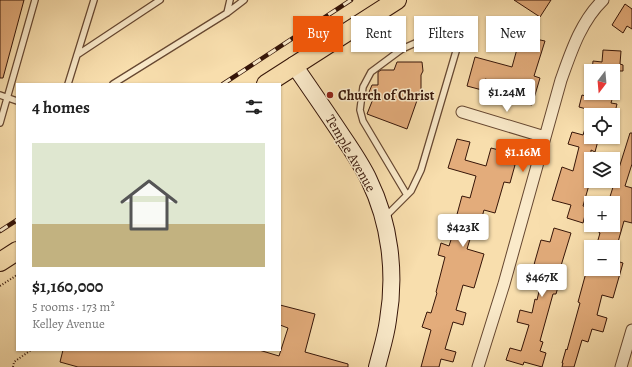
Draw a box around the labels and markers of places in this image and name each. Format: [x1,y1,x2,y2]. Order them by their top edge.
pin: $1.24M [474,79,540,113]
place label: Church of Christ [338,86,435,105]
marker: Church of Christ [325,90,335,100]
pin: $1.16M [490,139,556,173]
pin: $423K [435,214,491,248]
pin: $467K [514,264,570,298]

